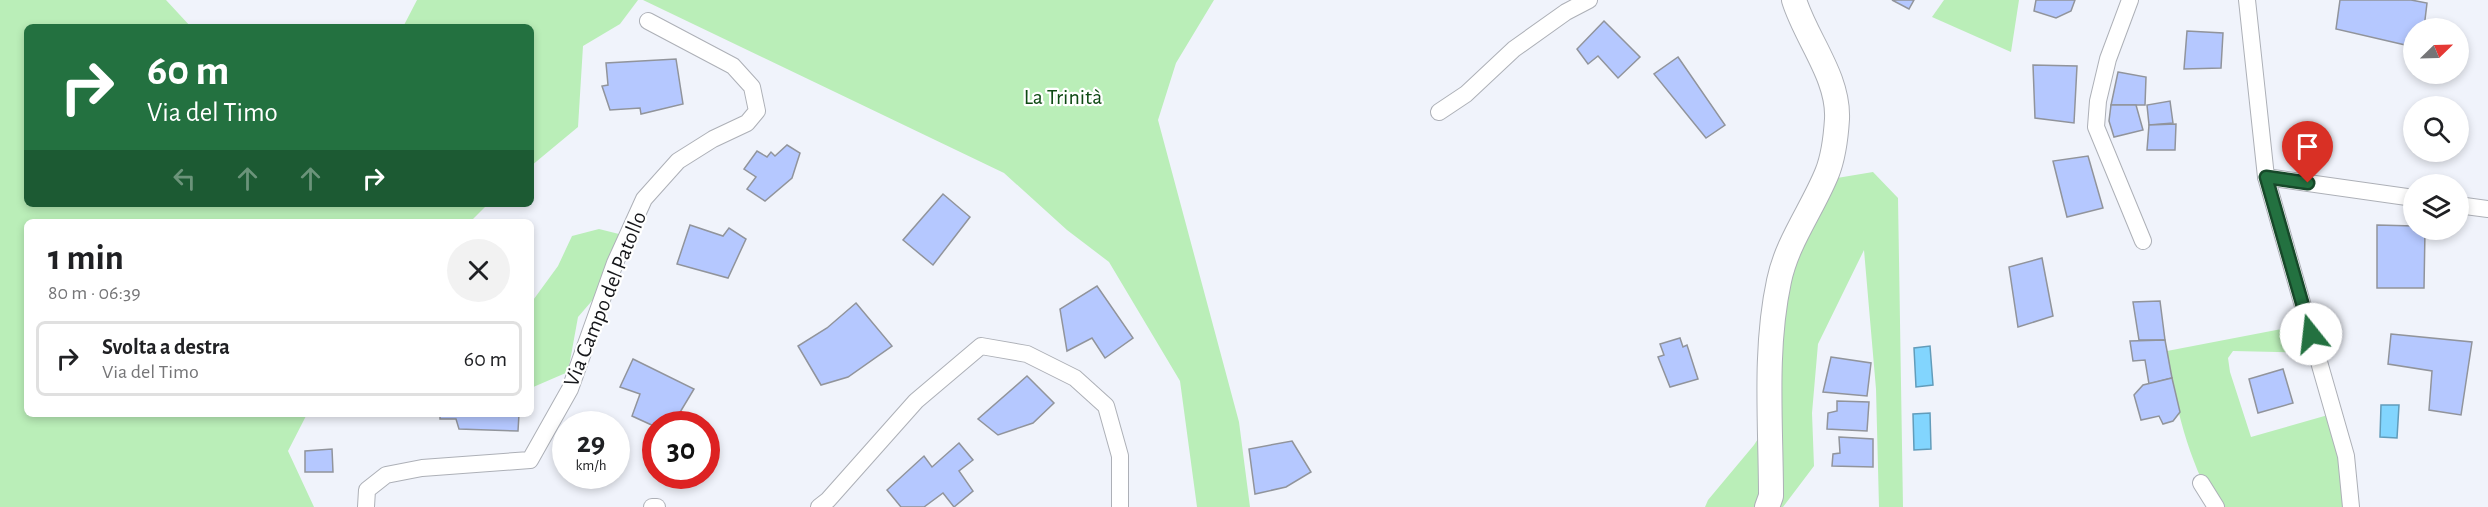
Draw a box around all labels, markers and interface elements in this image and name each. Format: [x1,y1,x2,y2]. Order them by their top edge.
north arrow [2403,18,2469,84]
map controls [2403,18,2469,240]
icon: right [48,48,126,126]
text: 60 m [147,50,229,92]
park label: La Trinità [1024,86,1102,108]
button: search [2403,96,2469,162]
text: Via del Timo [147,99,278,126]
pin [2282,121,2333,183]
icon: arrive [2291,130,2324,163]
icon: left [168,162,201,195]
icon: ahead [231,162,264,195]
icon: ahead [294,162,327,195]
icon: right [357,162,390,195]
button: layers [2403,174,2469,240]
street label: Via Campo del Patollo [560,208,650,390]
button: close [447,239,510,302]
text: 1 min [48,240,124,276]
text: 80 m · 06:39 [48,283,141,303]
position arrow [2279,302,2343,366]
text: Svolta a destra [102,336,230,358]
icon: right [51,342,84,375]
text: 60 m [464,348,507,370]
text: Via del Timo [102,362,199,382]
speed limit sign: 30 [642,411,720,489]
text: 29 [577,428,605,458]
text: km/h [576,458,606,473]

